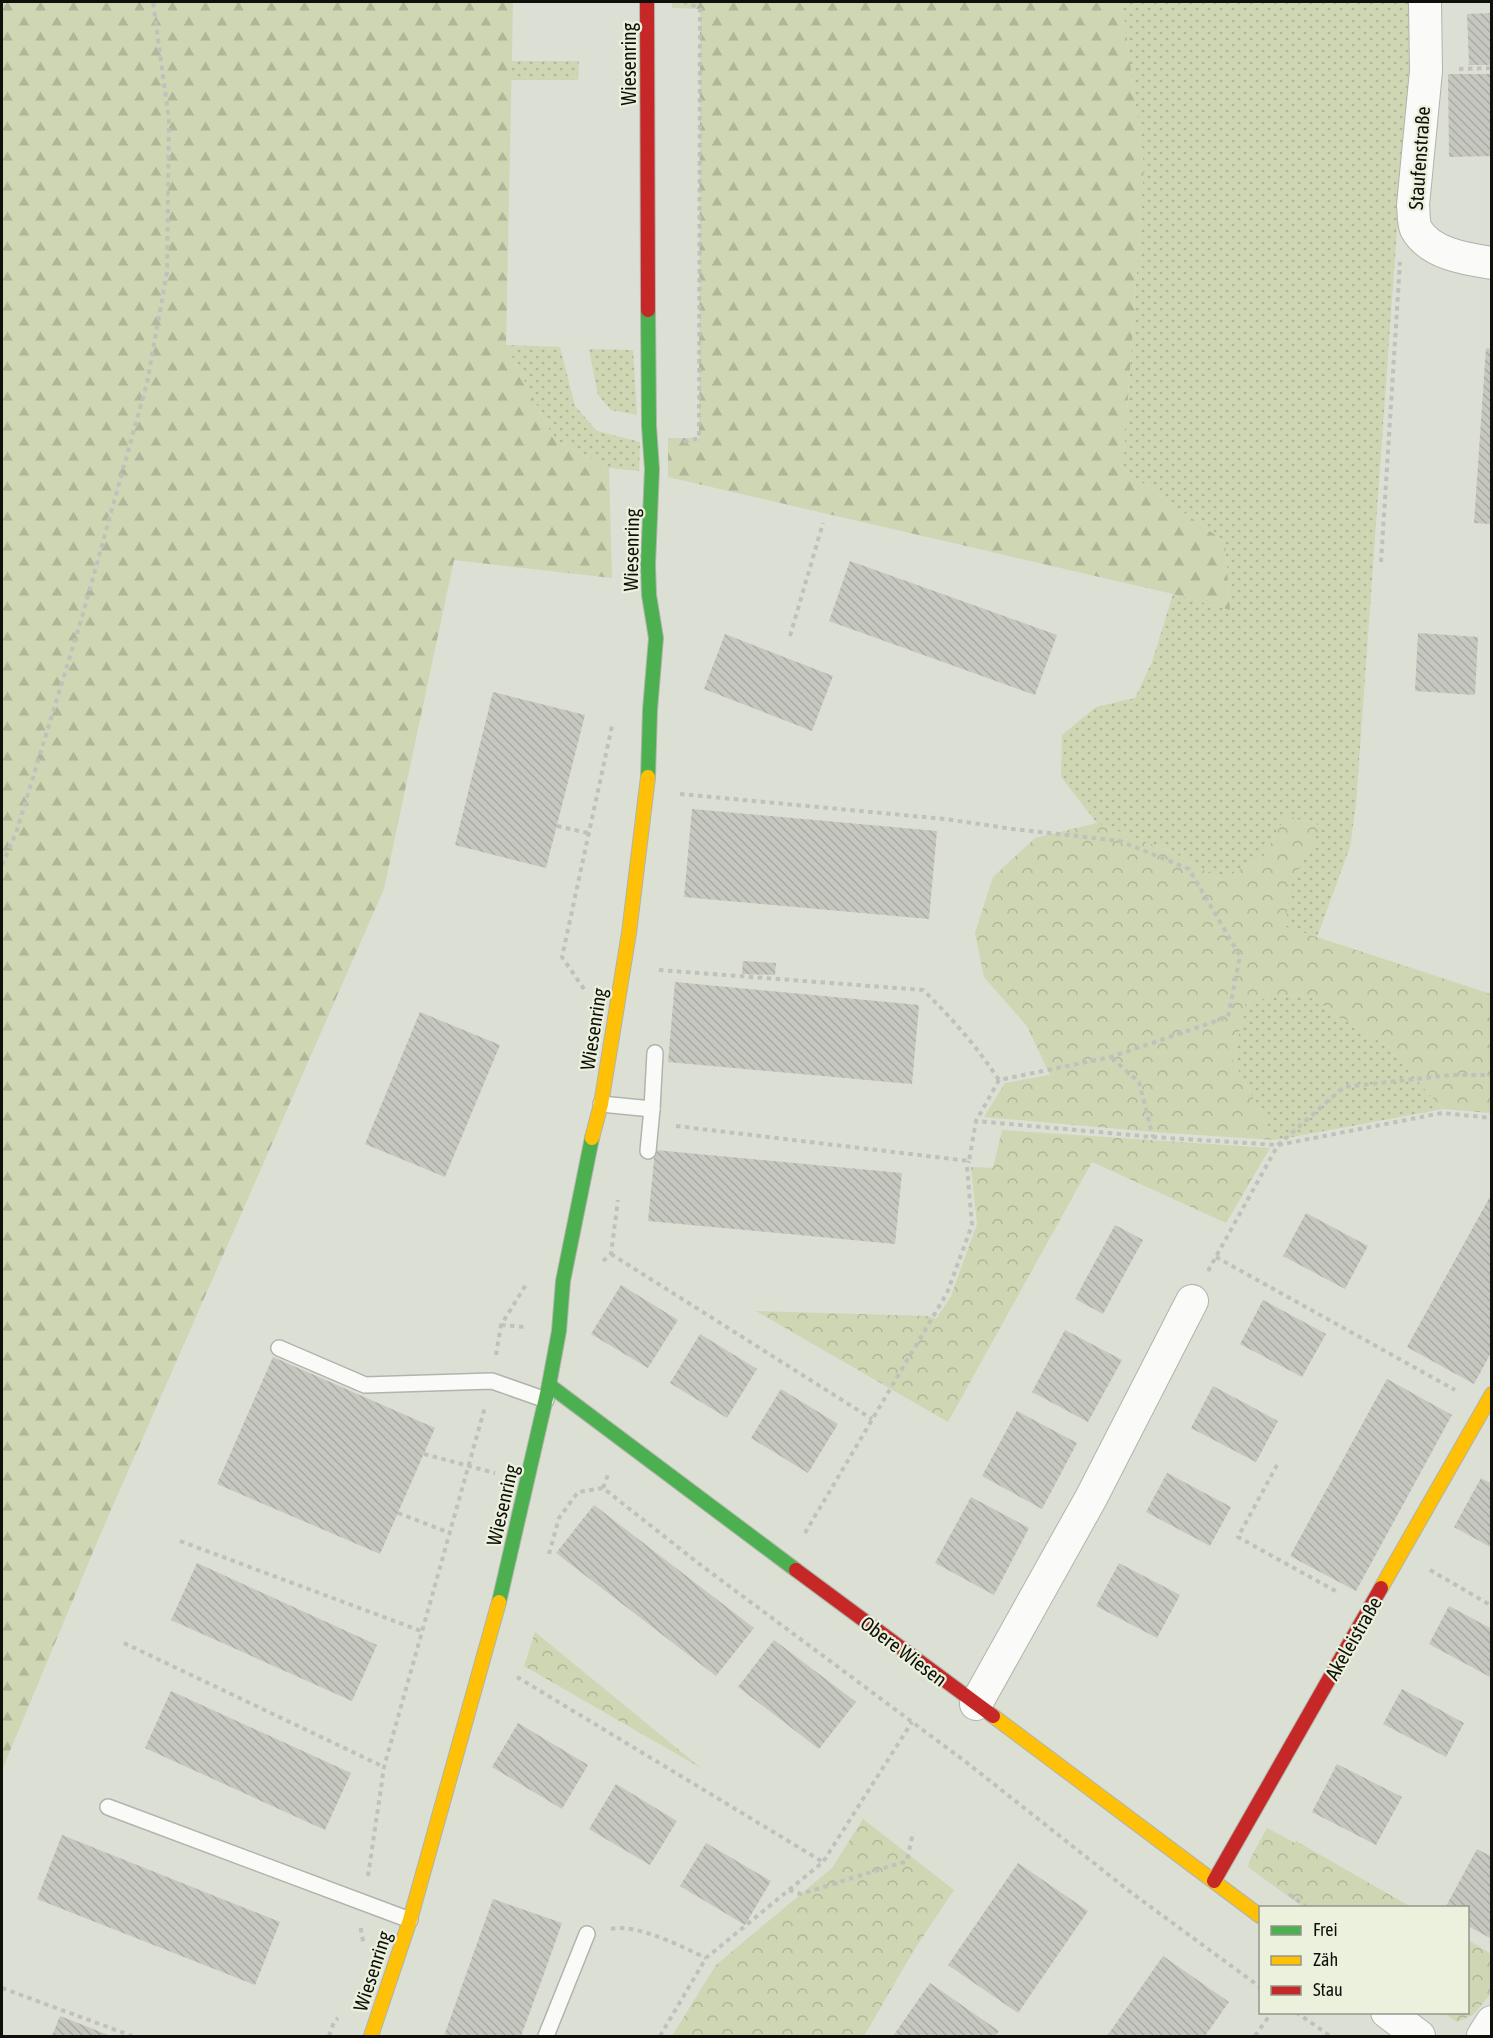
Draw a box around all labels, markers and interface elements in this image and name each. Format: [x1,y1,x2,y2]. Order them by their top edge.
street label: Wiesenring [617,22,640,105]
street label: Staufenstraße [1404,106,1434,210]
street label: Wiesenring [619,508,643,592]
street label: Wiesenring [575,986,611,1072]
street label: Wiesenring [481,1462,523,1548]
street label: Akeleistraße [1320,1592,1386,1684]
street label: Obere Wiesen [856,1611,952,1691]
legend [1259,1906,1469,2014]
text: Frei [1313,1919,1338,1940]
street label: Wiesenring [348,1928,396,2014]
text: Zäh [1313,1949,1338,1970]
text: Stau [1313,1979,1343,2000]

